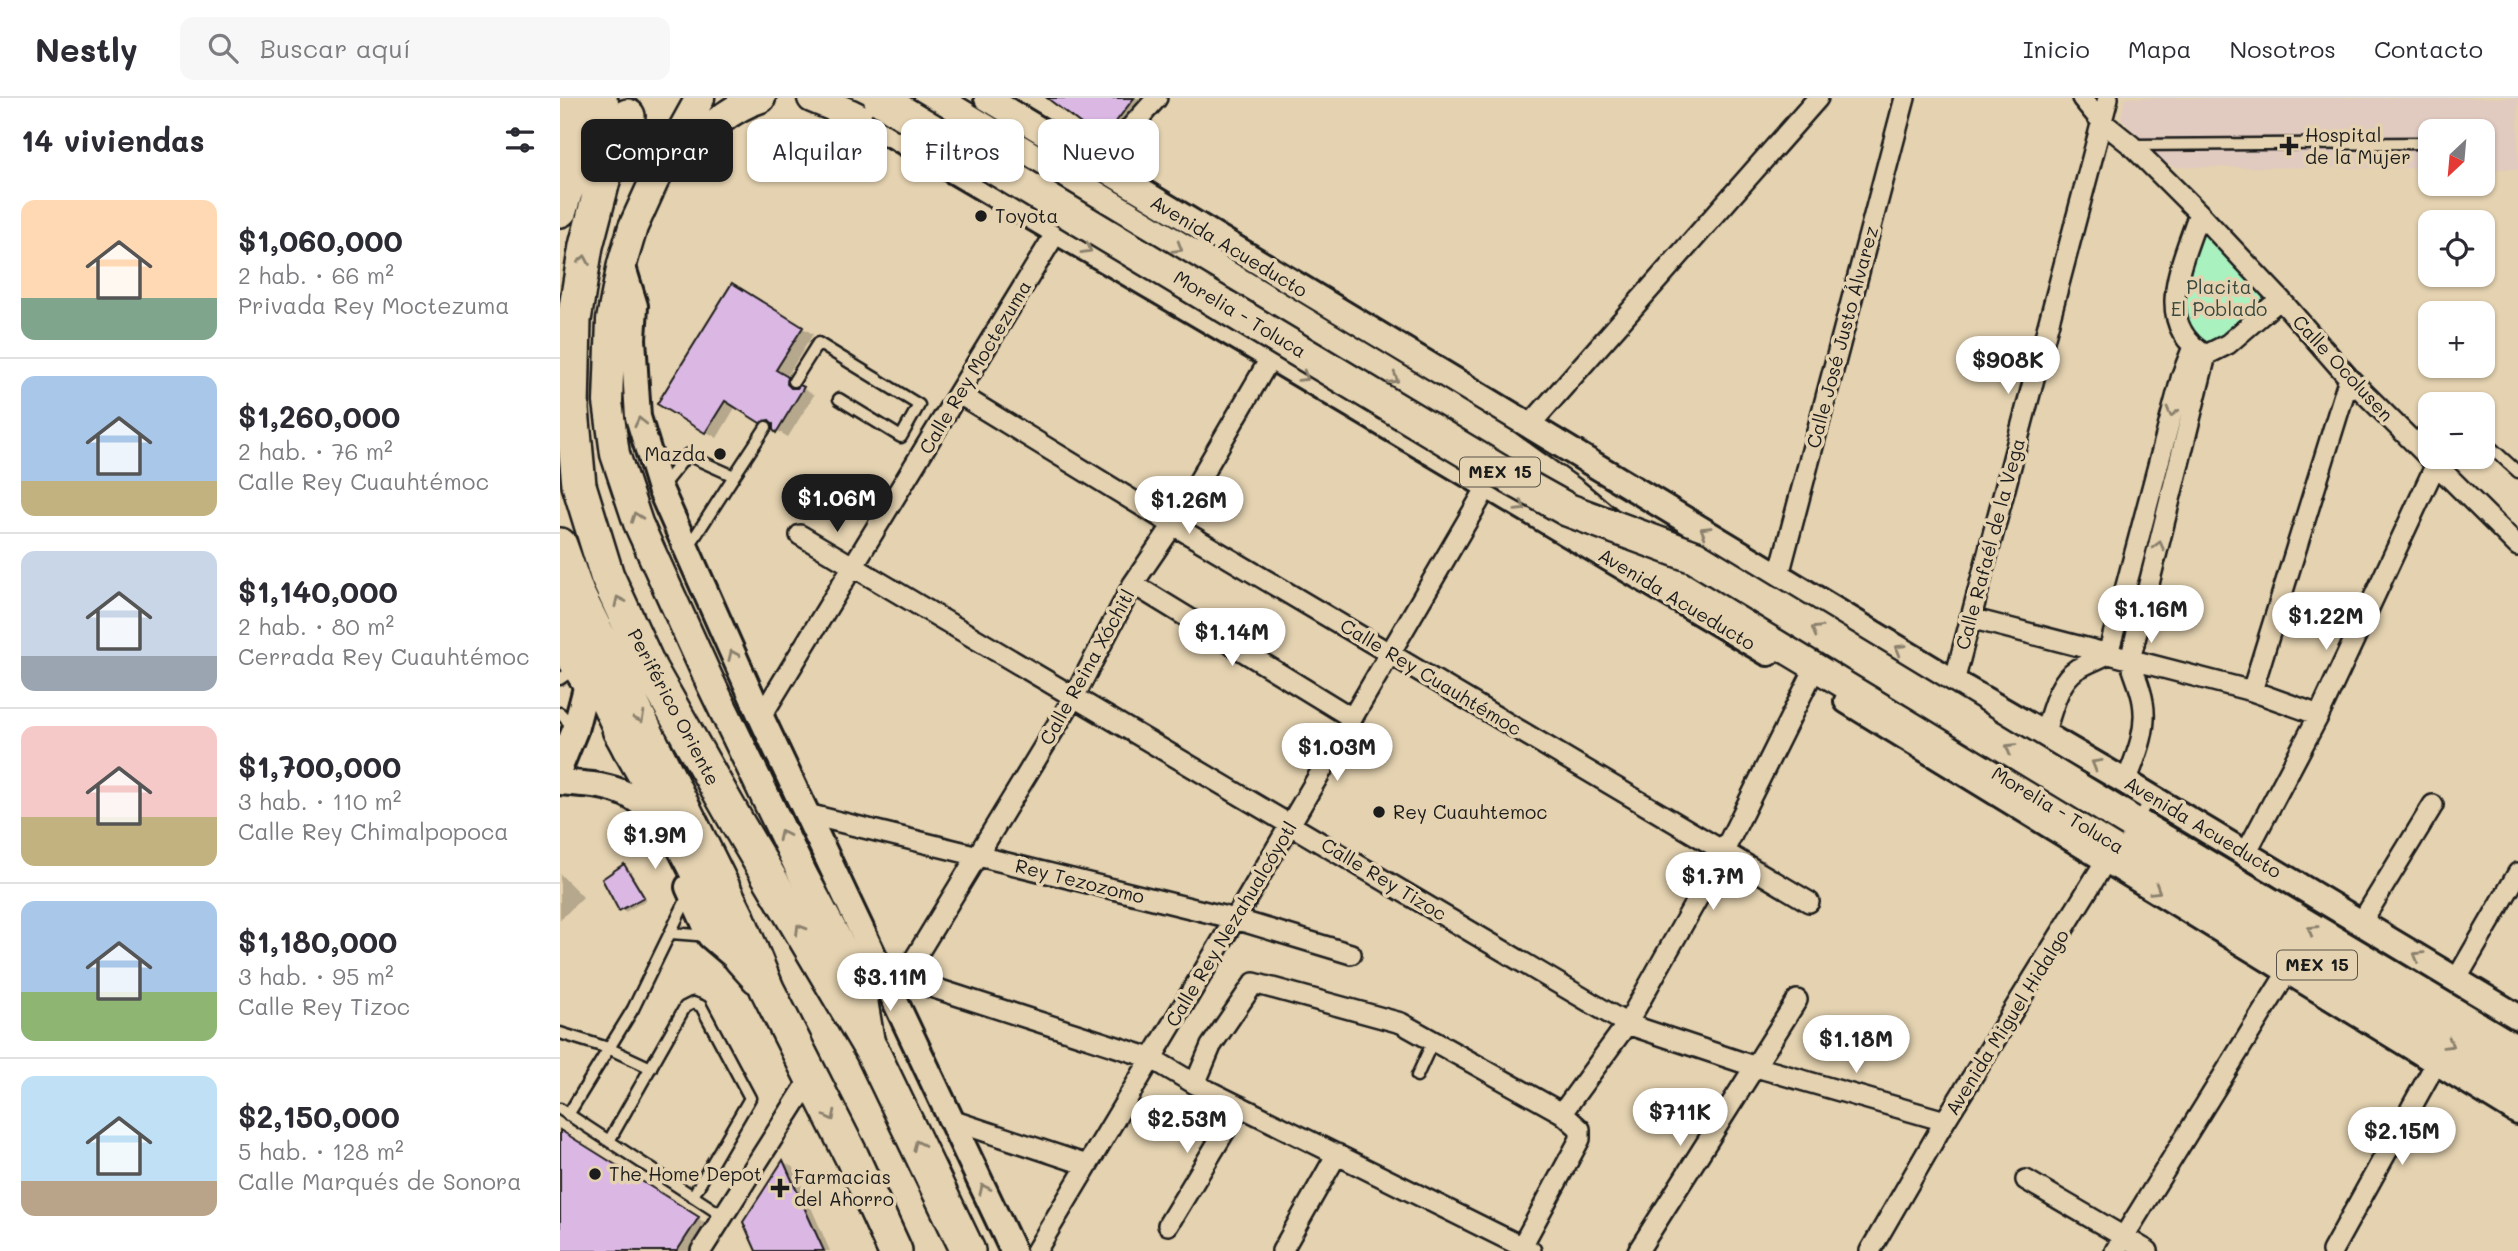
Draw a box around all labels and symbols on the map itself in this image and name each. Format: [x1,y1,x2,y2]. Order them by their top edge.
north arrow [2418,119,2496,196]
place label: Hospital de la Mujer [2305,122,2411,169]
marker: Hospital de la Mujer [2279,136,2299,156]
street label: Avenida Acueducto [1146,189,1312,302]
place label: Toyota [995,203,1058,228]
marker: Toyota [973,208,989,224]
street label: Calle José Justo Álvarez [1800,223,1883,451]
one-way arrow [1171,239,1184,252]
one-way arrow [1080,241,1093,254]
one-way arrow [576,254,591,265]
street label: Morelia - Toluca [1169,264,1311,363]
park label: Placita El Poblado [2171,274,2267,321]
street label: Calle Rey Moctezuma [913,275,1036,458]
street label: Calle Ocolusen [2288,309,2399,426]
pin: $908K [1959,336,2057,396]
one-way arrow [1297,369,1310,382]
one-way arrow [1386,370,1399,383]
one-way arrow [2166,406,2180,418]
one-way arrow [634,416,648,428]
street label: Calle Rafaél de la Vega [1949,435,2030,652]
place label: Mazda [645,441,706,466]
marker: Mazda [712,446,728,462]
road number: MEX 15 [1460,458,1540,486]
pin: $1.06M [780,474,894,534]
pin: $1.26M [1132,476,1246,536]
one-way arrow [1513,498,1526,511]
one-way arrow [630,512,644,524]
one-way arrow [1700,526,1713,539]
one-way arrow [2151,541,2165,553]
street label: Avenida Acueducto [1594,542,1760,655]
street label: Calle Reina Xóchitl [1033,584,1140,749]
pin: $1.16M [2094,586,2208,645]
pin: $1.22M [2269,592,2383,652]
one-way arrow [613,596,627,609]
pin: $1.14M [1175,608,1289,668]
street label: Calle Rey Cuauhtémoc [1336,612,1527,741]
street label: Periférico Oriente [623,624,726,789]
one-way arrow [1810,625,1823,638]
one-way arrow [1895,644,1908,657]
one-way arrow [728,650,742,662]
one-way arrow [631,710,645,723]
pin: $1.03M [1280,724,1394,783]
one-way arrow [2005,743,2018,756]
one-way arrow [2091,759,2104,772]
street label: Morelia - Toluca [1987,760,2129,859]
street label: Avenida Acueducto [2120,770,2286,883]
place label: Rey Cuauhtemoc [1393,799,1548,824]
marker: Rey Cuauhtemoc [1371,804,1387,820]
pin: $1.9M [606,812,704,871]
street label: Calle Rey Nezahualcóyotl [1159,816,1302,1031]
one-way arrow [778,830,792,842]
street label: Calle Rey Tizoc [1317,831,1452,926]
street label: Rey Tezozomo [1013,852,1147,909]
pin: $1.7M [1664,852,1762,912]
one-way arrow [2148,882,2161,895]
one-way arrow [795,924,808,937]
street label: Avenida Miguel Hidalgo [1939,924,2074,1119]
one-way arrow [2307,925,2320,938]
road number: MEX 15 [2277,950,2357,980]
one-way arrow [2412,952,2425,965]
pin: $3.11M [833,954,947,1013]
pin: $1.18M [1799,1016,1913,1075]
one-way arrow [2441,1035,2454,1048]
pin: $711K [1631,1088,1729,1148]
pin: $2.53M [1130,1096,1244,1155]
pin: $2.15M [2345,1108,2459,1167]
one-way arrow [822,1109,836,1121]
one-way arrow [912,1140,926,1152]
place label: The Home Depot [609,1161,762,1186]
place label: Farmacias del Ahorro [794,1164,894,1211]
marker: The Home Depot [587,1166,603,1182]
marker: Farmacias del Ahorro [772,1180,788,1196]
one-way arrow [978,1184,992,1196]

